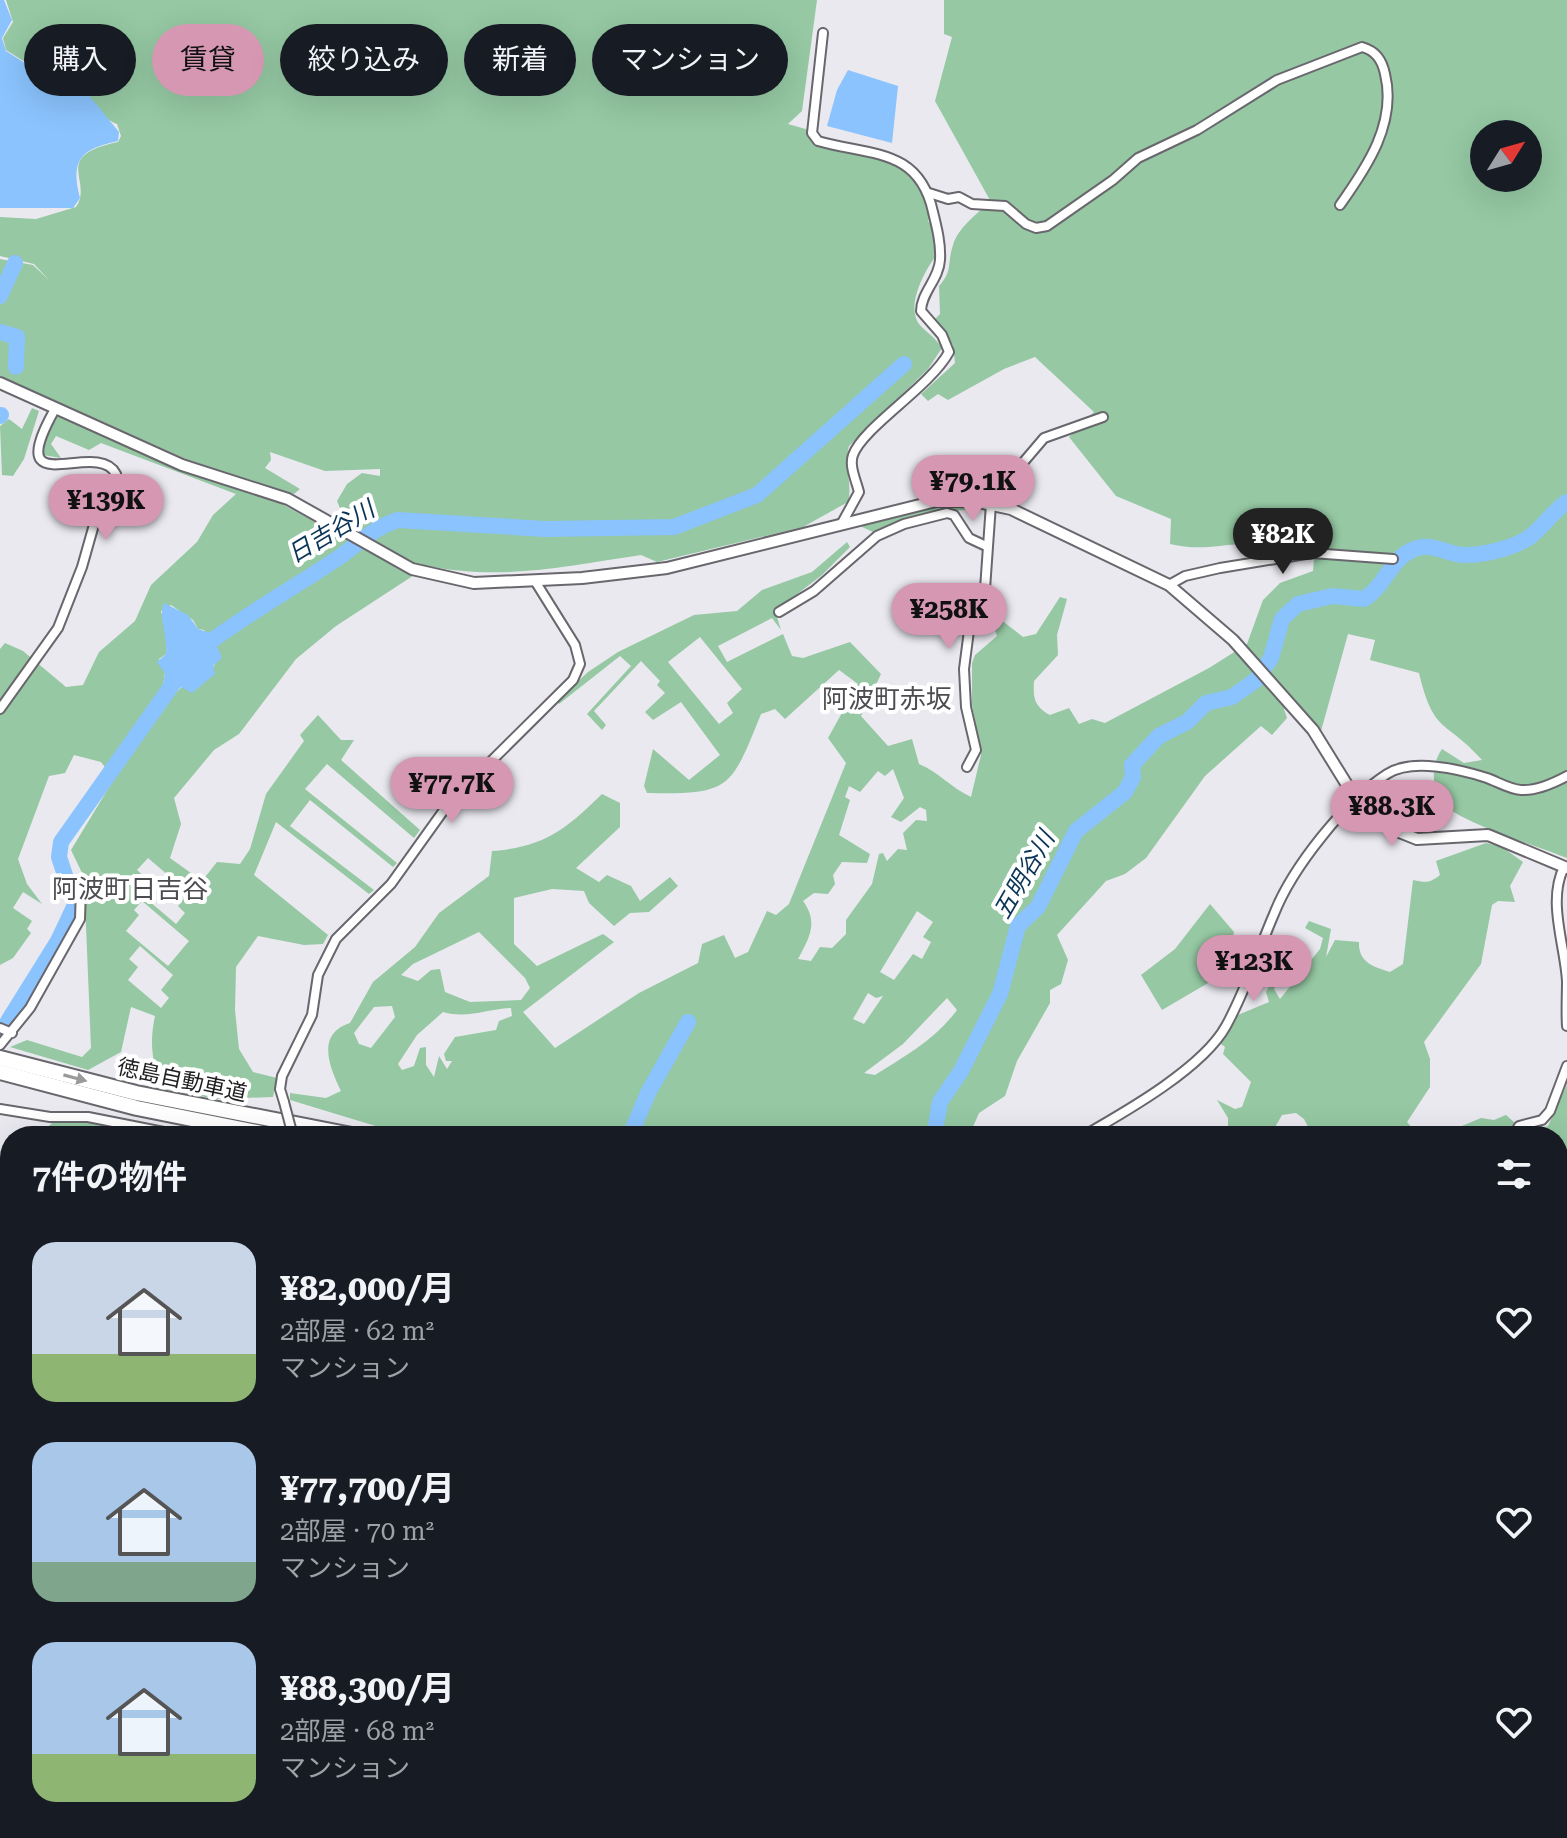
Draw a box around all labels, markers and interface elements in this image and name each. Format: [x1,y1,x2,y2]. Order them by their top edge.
chip: 購入 [24,24,136,96]
chip: 賃貸 [152,24,264,96]
chip: 絞り込み [280,24,448,96]
chip: 新着 [464,24,576,96]
chip: マンション [592,24,788,96]
north arrow [1470,120,1542,192]
map controls [1470,120,1542,192]
pin: ¥79.1K [908,455,1038,523]
text: ¥79.1K [930,466,1016,496]
pin: ¥139K [50,474,162,542]
text: ¥139K [67,485,145,515]
water label: 日吉谷川 [283,494,382,569]
pin: ¥82K [1236,508,1330,576]
text: ¥82K [1251,519,1315,549]
pin: ¥258K [893,583,1005,651]
text: ¥258K [910,594,988,624]
district label: 阿波町赤坂 [822,684,952,714]
pin: ¥77.7K [387,757,517,825]
text: ¥77.7K [409,768,495,798]
pin: ¥88.3K [1327,780,1457,848]
text: ¥88.3K [1349,791,1435,821]
water label: 五明谷川 [988,824,1062,924]
district label: 阿波町日吉谷 [52,874,208,904]
pin: ¥123K [1198,935,1310,1003]
text: ¥123K [1215,946,1293,976]
street label: 徳島自動車道 [115,1054,249,1106]
one-way arrow [64,1072,88,1085]
icon: filters [1492,1152,1536,1196]
text: 7件の物件 [32,1157,187,1197]
text: ¥82,000/月 [280,1268,455,1308]
icon: home [96,1274,192,1370]
icon: heart [1492,1300,1536,1344]
text: 2部屋 · 62 m² [280,1316,434,1346]
text: マンション [280,1353,410,1383]
text: ¥77,700/月 [280,1468,455,1508]
icon: home [96,1474,192,1570]
icon: heart [1492,1500,1536,1544]
text: 2部屋 · 70 m² [280,1516,434,1546]
text: マンション [280,1553,410,1583]
text: ¥88,300/月 [280,1668,455,1708]
icon: home [96,1674,192,1770]
icon: heart [1492,1700,1536,1744]
text: 2部屋 · 68 m² [280,1716,434,1746]
text: マンション [280,1753,410,1783]

